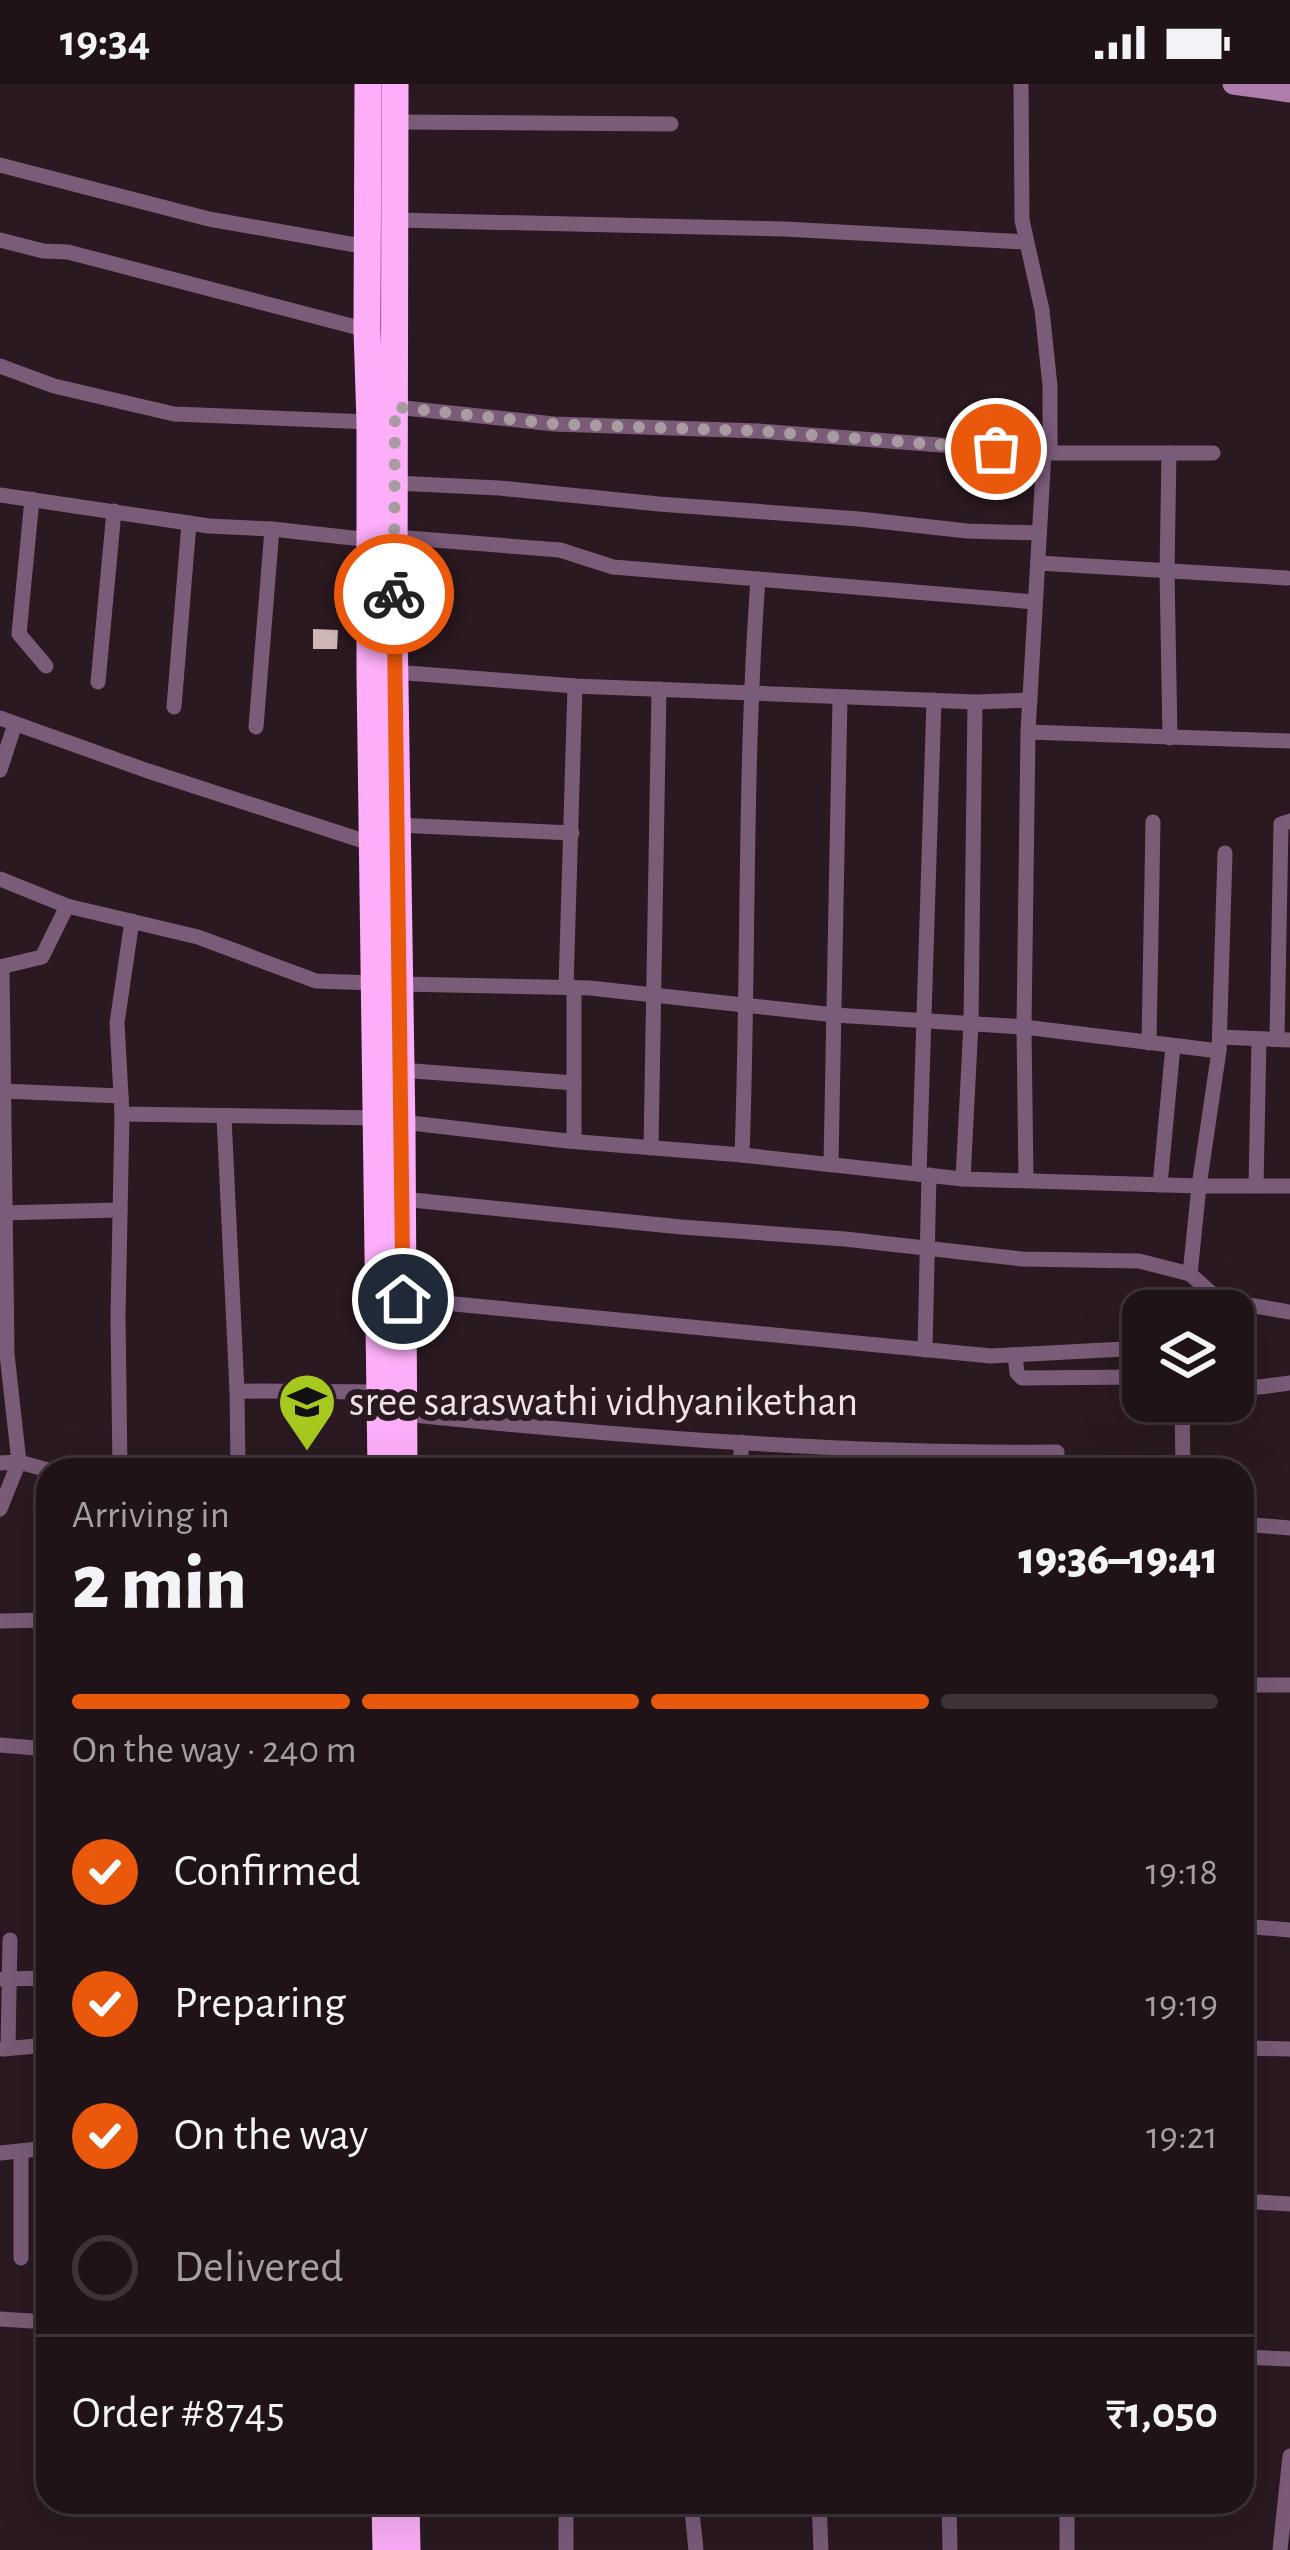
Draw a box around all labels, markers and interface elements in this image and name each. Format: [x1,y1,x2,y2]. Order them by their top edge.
text: 19:34 [60,19,150,64]
pin [945,398,1047,500]
icon: bag [963,416,1029,482]
courier [334,534,454,654]
icon: bike [361,561,427,627]
pin [352,1248,454,1350]
icon: home [370,1266,436,1332]
map controls [1122,1290,1254,1422]
button: layers [1122,1290,1254,1422]
school or university icon: sree saraswathi vidhyanikethan [276,1371,338,1453]
place label: sree saraswathi vidhyanikethan [349,1381,858,1423]
text: Arriving in [72,1496,230,1535]
text: 19:36–19:41 [1018,1537,1218,1582]
text: 2 min [72,1545,247,1623]
text: On the way · 240 m [72,1731,357,1770]
icon: check [72,1839,138,1905]
text: Confirmed [174,1849,360,1894]
text: 19:18 [1145,1853,1218,1892]
icon: check [72,1971,138,2037]
text: Preparing [174,1981,346,2026]
text: 19:19 [1146,1985,1218,2024]
icon: check [72,2103,138,2169]
text: On the way [174,2113,368,2158]
text: 19:21 [1146,2117,1218,2156]
text: Delivered [174,2245,343,2290]
text: Order #8745 [72,2391,285,2436]
text: ₹1,050 [1106,2391,1218,2436]

